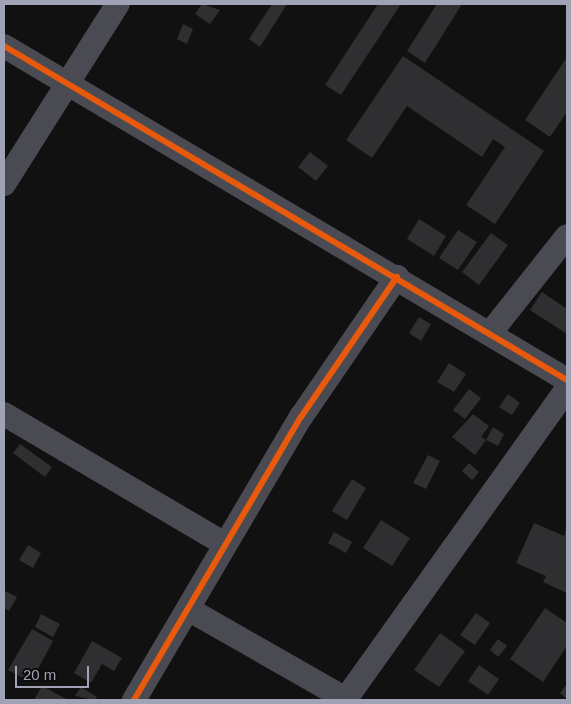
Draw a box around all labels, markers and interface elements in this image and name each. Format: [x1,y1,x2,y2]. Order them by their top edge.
scale bar [18,656,91,688]
text: 20 m [23,666,56,683]

